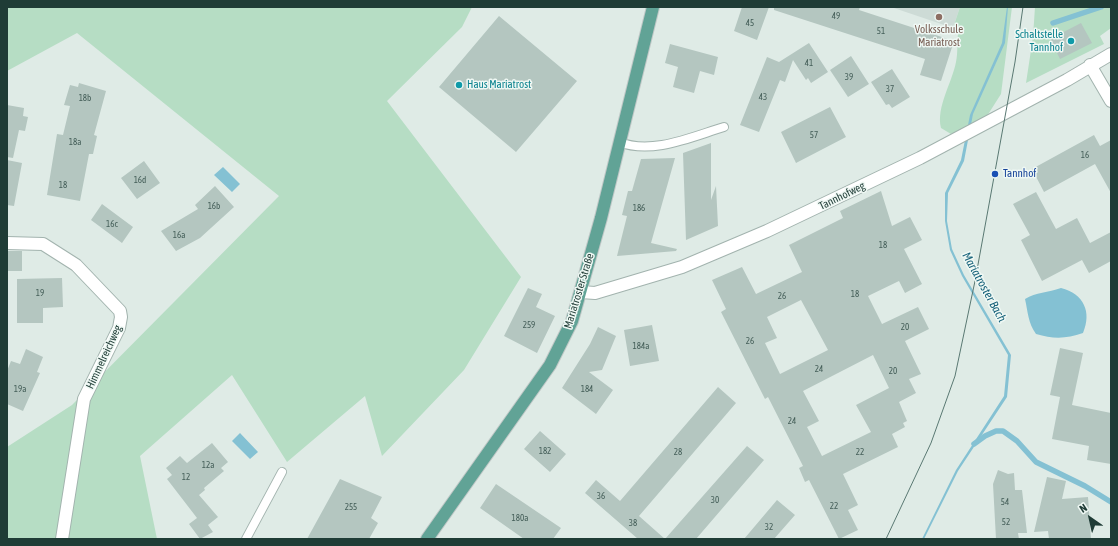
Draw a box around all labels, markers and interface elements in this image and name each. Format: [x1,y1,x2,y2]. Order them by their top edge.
house number: 49 [832,11,840,21]
marker: Volksschule Mariatrost [934,12,944,22]
house number: 45 [746,18,754,28]
place label: Volksschule Mariatrost [915,23,963,49]
house number: 51 [877,26,885,36]
place label: Schaltstelle Tannhof [1015,28,1063,54]
marker: Schaltstelle Tannhof [1066,36,1076,46]
house number: 41 [805,58,813,68]
house number: 39 [845,72,853,82]
place label: Haus Mariatrost [467,78,531,92]
marker: Haus Mariatrost [454,80,464,90]
house number: 37 [886,84,894,94]
house number: 43 [759,92,767,102]
house number: 18b [79,93,91,103]
house number: 57 [810,130,818,140]
house number: 18a [69,137,81,147]
house number: 16 [1081,150,1089,160]
place label: Tannhof [1003,167,1036,181]
marker: Tannhof [990,169,1000,179]
house number: 16d [134,175,146,185]
street label: Tannhofweg [817,179,867,213]
house number: 18 [59,180,67,190]
house number: 16b [208,201,220,211]
house number: 186 [633,203,645,213]
house number: 16c [106,219,118,229]
house number: 16a [173,230,185,240]
house number: 18 [879,240,887,250]
water label: Mariatroster Bach [959,250,1009,324]
street label: Mariatroster Straße [561,252,597,330]
house number: 19 [36,288,44,298]
house number: 18 [851,289,859,299]
house number: 26 [778,291,786,301]
house number: 259 [523,320,535,330]
house number: 20 [901,322,909,332]
street label: Himmelreichweg [83,323,125,391]
house number: 26 [746,336,754,346]
house number: 184a [633,341,649,351]
house number: 24 [815,364,823,374]
house number: 20 [889,366,897,376]
house number: 19a [14,384,26,394]
house number: 184 [581,384,593,394]
house number: 24 [788,416,796,426]
house number: 182 [539,446,551,456]
house number: 28 [674,447,682,457]
house number: 22 [856,447,864,457]
house number: 12a [202,460,214,470]
house number: 12 [182,472,190,482]
house number: 36 [597,491,605,501]
house number: 30 [711,495,719,505]
house number: 54 [1001,497,1009,507]
north arrow [1070,498,1110,538]
house number: 22 [830,501,838,511]
text: N [1077,501,1089,515]
house number: 255 [345,502,357,512]
house number: 180a [512,513,528,523]
house number: 52 [1002,517,1010,527]
house number: 38 [629,518,637,528]
house number: 32 [765,522,773,532]

